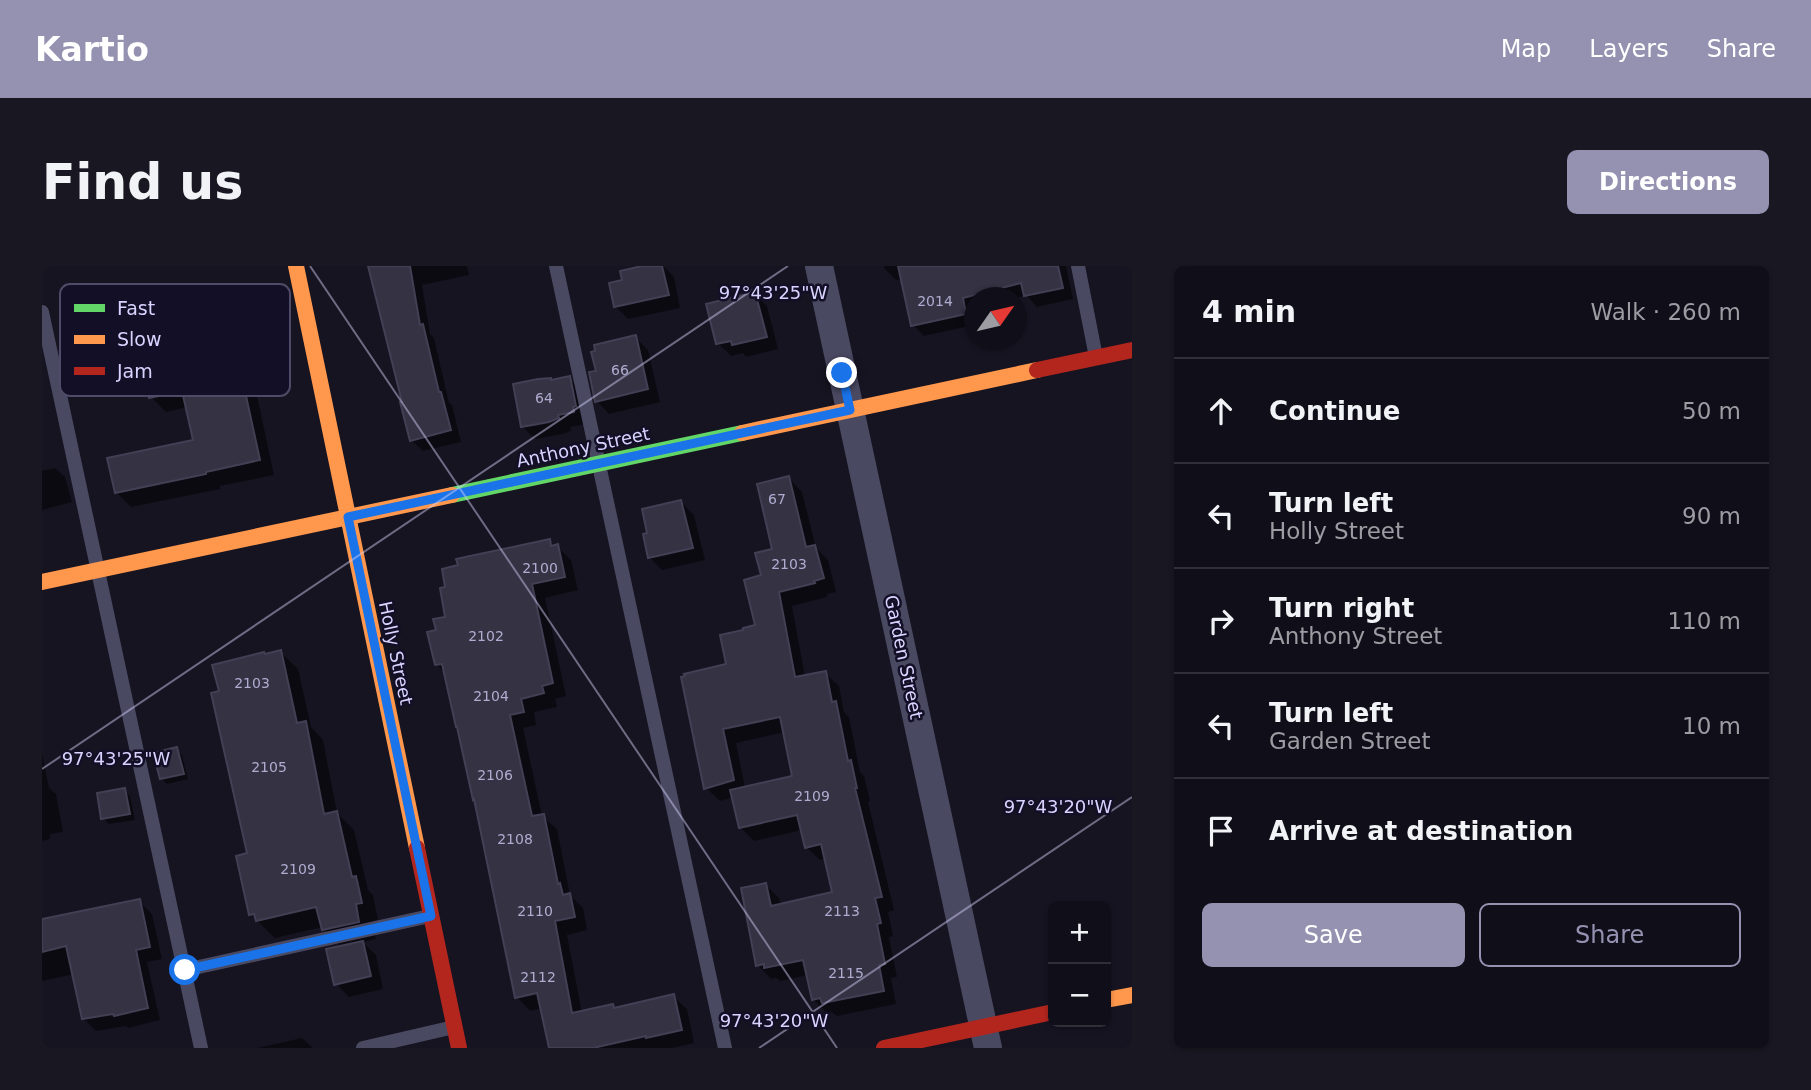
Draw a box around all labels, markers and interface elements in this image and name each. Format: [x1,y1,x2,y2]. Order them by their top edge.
text: Kartio [35,30,149,69]
text: Map [1501,35,1551,63]
text: Layers [1589,35,1669,63]
text: Share [1707,35,1776,63]
button: Directions [1567,150,1769,214]
text: Find us [42,154,243,211]
text: 97°43'25"W [719,282,828,303]
legend [60,284,290,396]
north arrow [964,287,1027,350]
house number: 2014 [917,293,953,309]
text: 4 min [1202,294,1296,329]
text: Fast [117,297,155,319]
text: Walk · 260 m [1590,299,1741,325]
text: Slow [117,328,162,350]
route end [826,357,857,388]
text: Jam [116,360,153,382]
house number: 66 [611,362,629,378]
house number: 64 [535,390,553,406]
icon: ahead [1202,392,1240,430]
text: Continue [1269,396,1400,426]
text: 50 m [1682,398,1741,424]
street label: Anthony Street [514,423,652,471]
text: Turn left [1269,488,1393,518]
house number: 67 [768,491,786,507]
icon: left [1202,497,1240,535]
text: 90 m [1682,503,1741,529]
text: Holly Street [1269,518,1404,544]
house number: 2103 [771,556,807,572]
house number: 2100 [522,560,558,576]
street label: Garden Street [881,593,927,721]
text: Turn right [1269,593,1414,623]
street label: Holly Street [375,599,417,707]
icon: right [1202,602,1240,640]
text: 110 m [1667,608,1741,634]
text: Anthony Street [1269,623,1442,649]
house number: 2102 [468,628,504,644]
house number: 2103 [234,675,270,691]
house number: 2104 [473,688,509,704]
text: Turn left [1269,698,1393,728]
icon: left [1202,707,1240,745]
text: 10 m [1682,713,1741,739]
text: Garden Street [1269,728,1431,754]
text: 97°43'25"W [62,748,171,769]
house number: 2105 [251,759,287,775]
house number: 2106 [477,767,513,783]
house number: 2109 [794,788,830,804]
text: 97°43'20"W [1004,796,1113,817]
icon: arrive [1202,812,1240,850]
text: Arrive at destination [1269,816,1573,846]
house number: 2108 [497,831,533,847]
house number: 2109 [280,861,316,877]
map controls [1048,901,1111,1027]
button: + [1048,901,1111,964]
house number: 2110 [517,903,553,919]
house number: 2113 [824,903,860,919]
button: Save [1202,903,1465,967]
button: Share [1479,903,1741,967]
route start [169,954,200,985]
button: − [1048,964,1111,1027]
house number: 2115 [828,965,864,981]
house number: 2112 [520,969,556,985]
text: 97°43'20"W [720,1010,829,1031]

